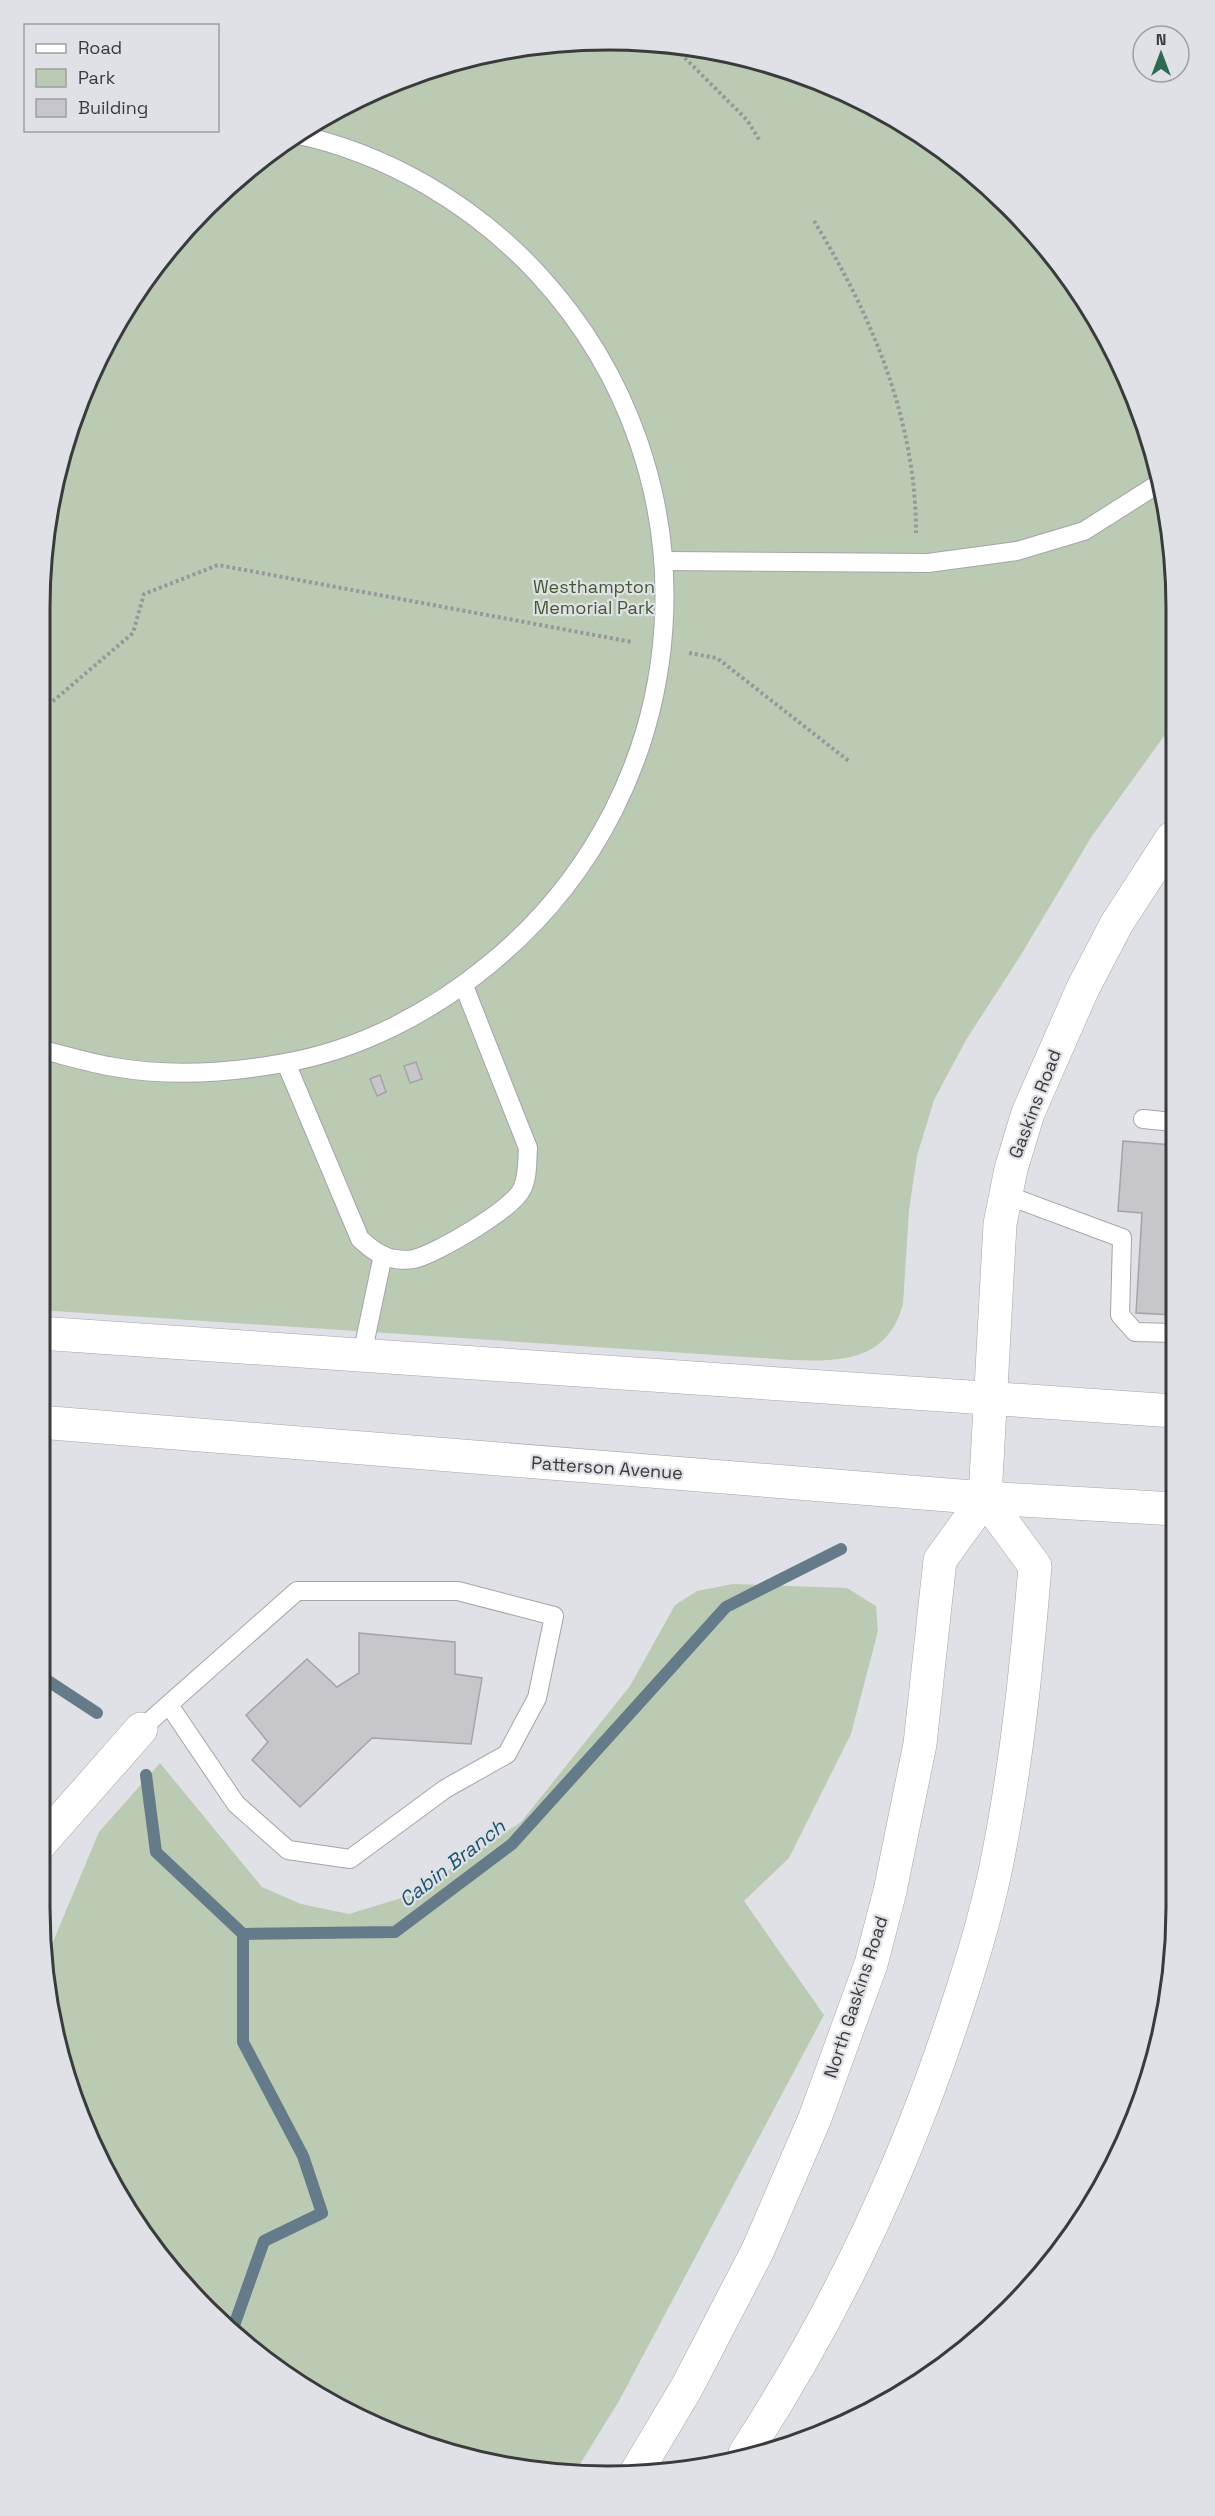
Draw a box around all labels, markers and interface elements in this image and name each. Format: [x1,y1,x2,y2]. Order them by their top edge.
legend [24,24,219,132]
north arrow [1131,24,1191,84]
text: N [1156,29,1166,50]
text: Road [78,36,122,59]
text: Park [78,66,116,89]
text: Building [78,96,148,119]
park label: Westhampton Memorial Park [533,575,655,619]
street label: Gaskins Road [1003,1046,1066,1162]
street label: Patterson Avenue [530,1451,684,1484]
water label: Cabin Branch [394,1813,511,1913]
street label: North Gaskins Road [818,1913,893,2081]

